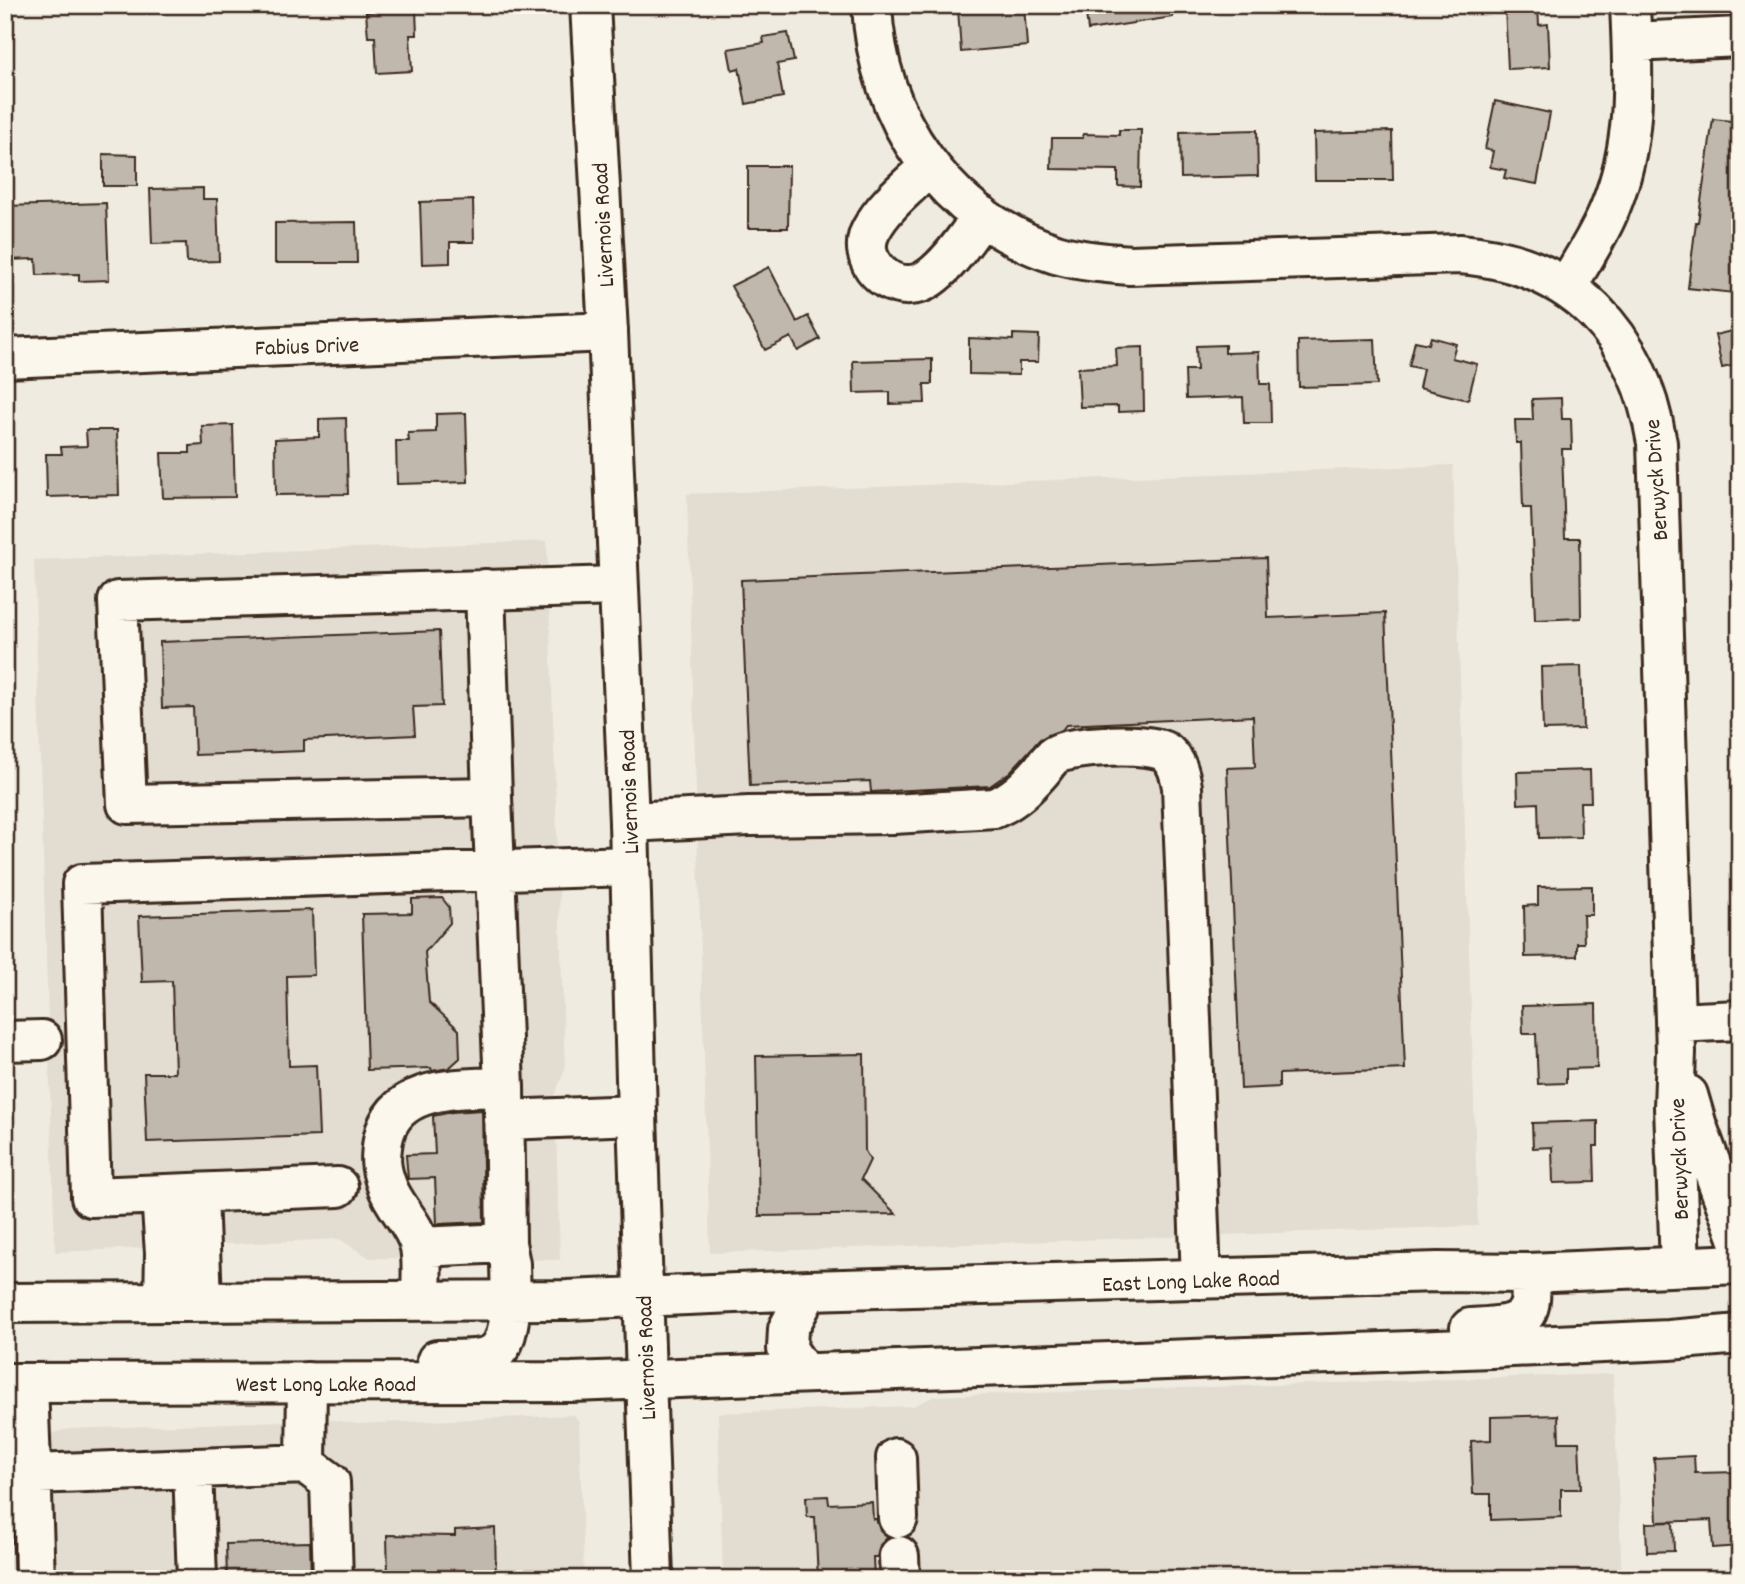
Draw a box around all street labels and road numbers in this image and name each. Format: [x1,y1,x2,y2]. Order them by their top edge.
street label: Livernois Road [586,162,625,288]
street label: Fabius Drive [254,330,360,367]
street label: Berwyck Drive [1638,418,1679,542]
street label: Livernois Road [613,729,650,855]
street label: Berwyck Drive [1663,1097,1700,1220]
street label: East Long Lake Road [1101,1264,1281,1303]
street label: Livernois Road [630,1295,667,1421]
street label: West Long Lake Road [236,1370,416,1403]

